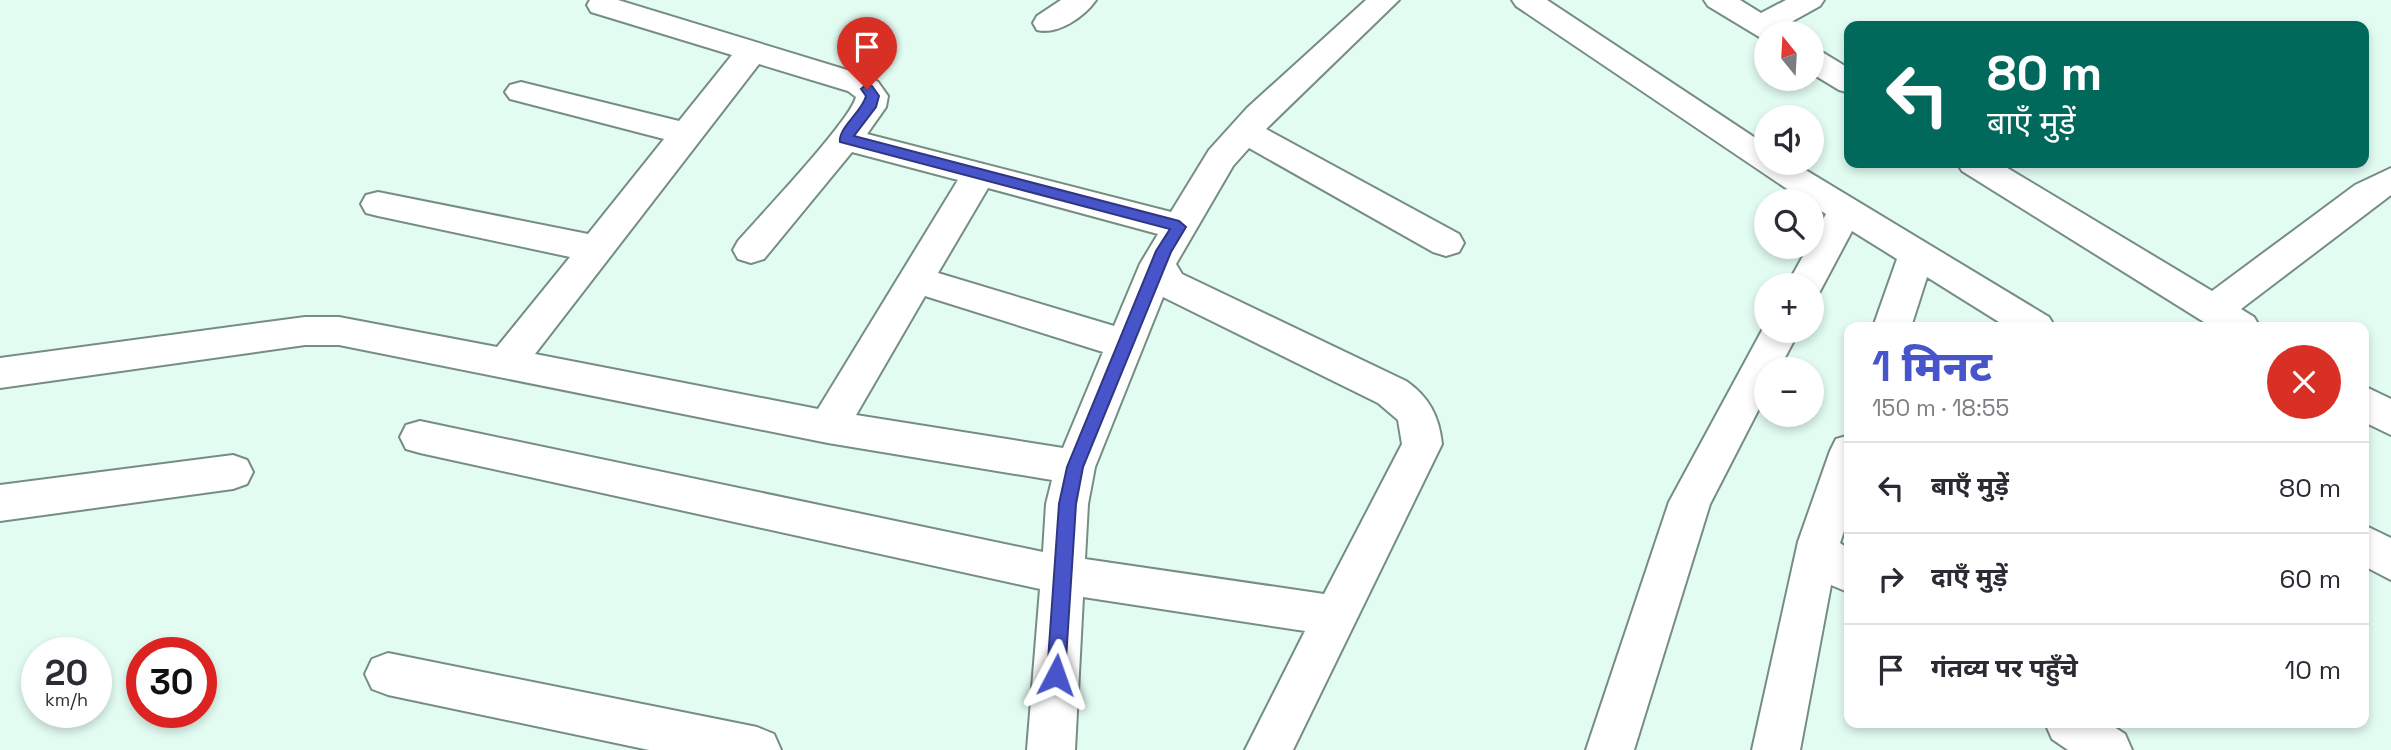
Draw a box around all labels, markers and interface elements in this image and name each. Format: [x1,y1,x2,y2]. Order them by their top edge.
pin [837,17,897,89]
north arrow [1754,21,1824,91]
map controls [1754,21,1824,427]
icon: arrive [848,28,886,66]
text: 80 m [1987,42,2102,104]
icon: left [1872,49,1963,140]
text: बाएँ मुड़ें [1987,103,2076,143]
button: sound [1754,105,1824,175]
button: search [1754,189,1824,259]
button: + [1754,273,1824,343]
text: 1 मिनट [1872,340,1992,393]
button: close [2267,345,2341,419]
button: − [1754,357,1824,427]
text: 150 m · 18:55 [1872,393,2009,423]
icon: left [1872,469,1910,507]
text: बाएँ मुड़ें [1931,469,2009,503]
text: 80 m [2279,471,2341,505]
icon: right [1872,560,1910,598]
text: दाएँ मुड़ें [1931,560,2007,594]
text: 60 m [2279,562,2341,596]
speed limit sign: 30 [126,637,217,728]
position arrow [1019,638,1093,712]
text: 20 [45,651,88,695]
icon: arrive [1872,651,1910,689]
text: गंतव्य पर पहुँचे [1931,651,2078,685]
text: 10 m [2284,653,2341,687]
text: km/h [45,688,88,711]

